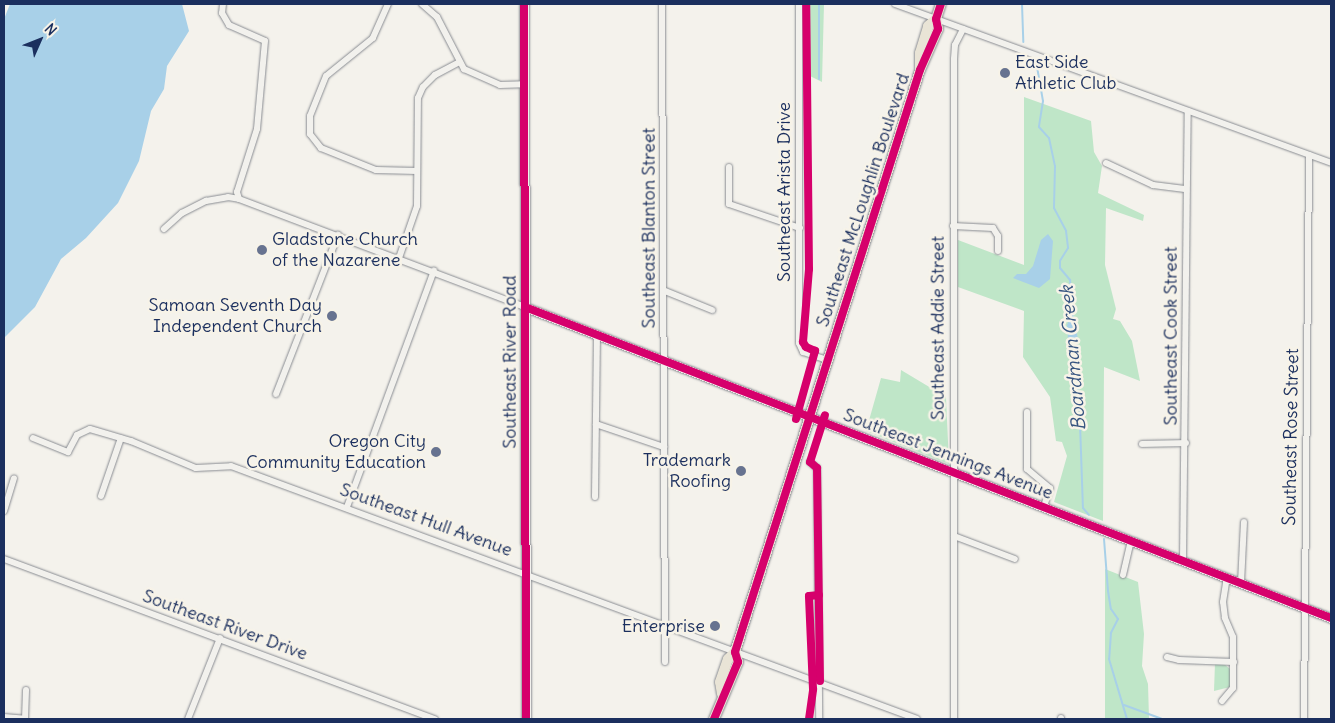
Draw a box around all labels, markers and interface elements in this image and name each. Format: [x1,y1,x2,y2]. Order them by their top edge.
north arrow [15,15,65,65]
text: N [41,20,61,39]
place label: East Side Athletic Club [1015,52,1116,94]
marker: East Side Athletic Club [999,67,1011,79]
street label: Southeast McLoughlin Boulevard [812,70,914,330]
street label: Southeast Arista Drive [773,102,795,282]
street label: Southeast Blanton Street [638,128,660,328]
place label: Gladstone Church of the Nazarene [272,229,418,272]
street label: Southeast Addie Street [927,236,949,420]
marker: Gladstone Church of the Nazarene [256,244,268,256]
street label: Southeast Cook Street [1160,246,1182,426]
street label: Southeast River Road [499,275,521,449]
water label: Boardman Creek [1055,285,1091,431]
place label: Samoan Seventh Day Independent Church [149,295,322,338]
marker: Samoan Seventh Day Independent Church [326,310,338,322]
street label: Southeast Rose Street [1279,348,1303,526]
street label: Southeast Jennings Avenue [840,404,1056,504]
place label: Oregon City Community Education [246,431,426,474]
marker: Oregon City Community Education [430,446,442,458]
place label: Trademark Roofing [643,450,731,492]
marker: Trademark Roofing [735,465,747,477]
street label: Southeast Hull Avenue [337,479,515,561]
street label: Southeast River Drive [140,585,310,665]
place label: Enterprise [622,615,705,637]
marker: Enterprise [709,620,721,632]

